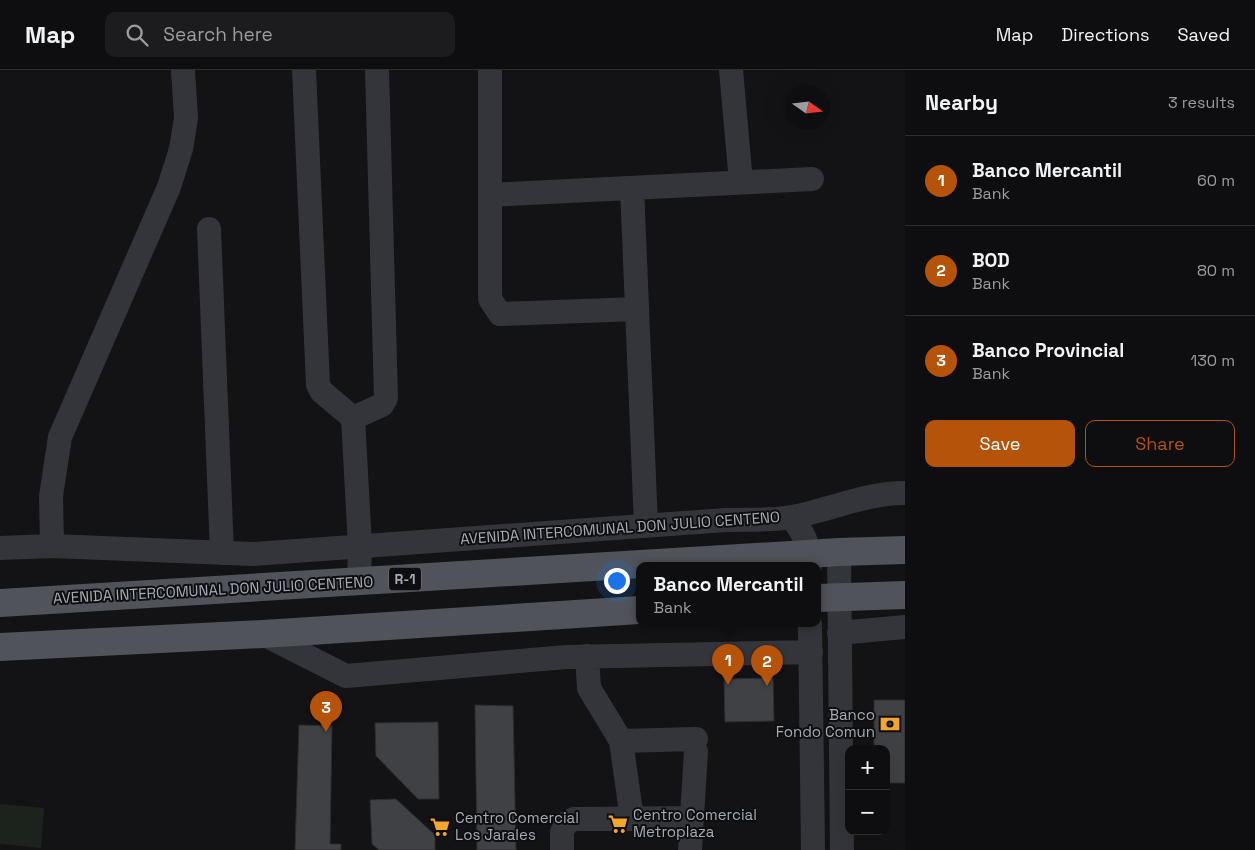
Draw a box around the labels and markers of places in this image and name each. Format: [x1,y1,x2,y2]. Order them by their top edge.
pin: 1 [712,644,744,685]
pin: 2 [751,645,783,686]
pin: 3 [310,691,342,732]
place label: Banco Fondo Comun [776,705,875,741]
bank icon: Banco Fondo Comun [879,713,901,735]
place label: Centro Comercial Metroplaza [633,805,757,841]
place label: Centro Comercial Los Jarales [455,808,579,844]
supermarket icon: Centro Comercial Metroplaza [607,813,629,835]
supermarket icon: Centro Comercial Los Jarales [429,816,451,838]

